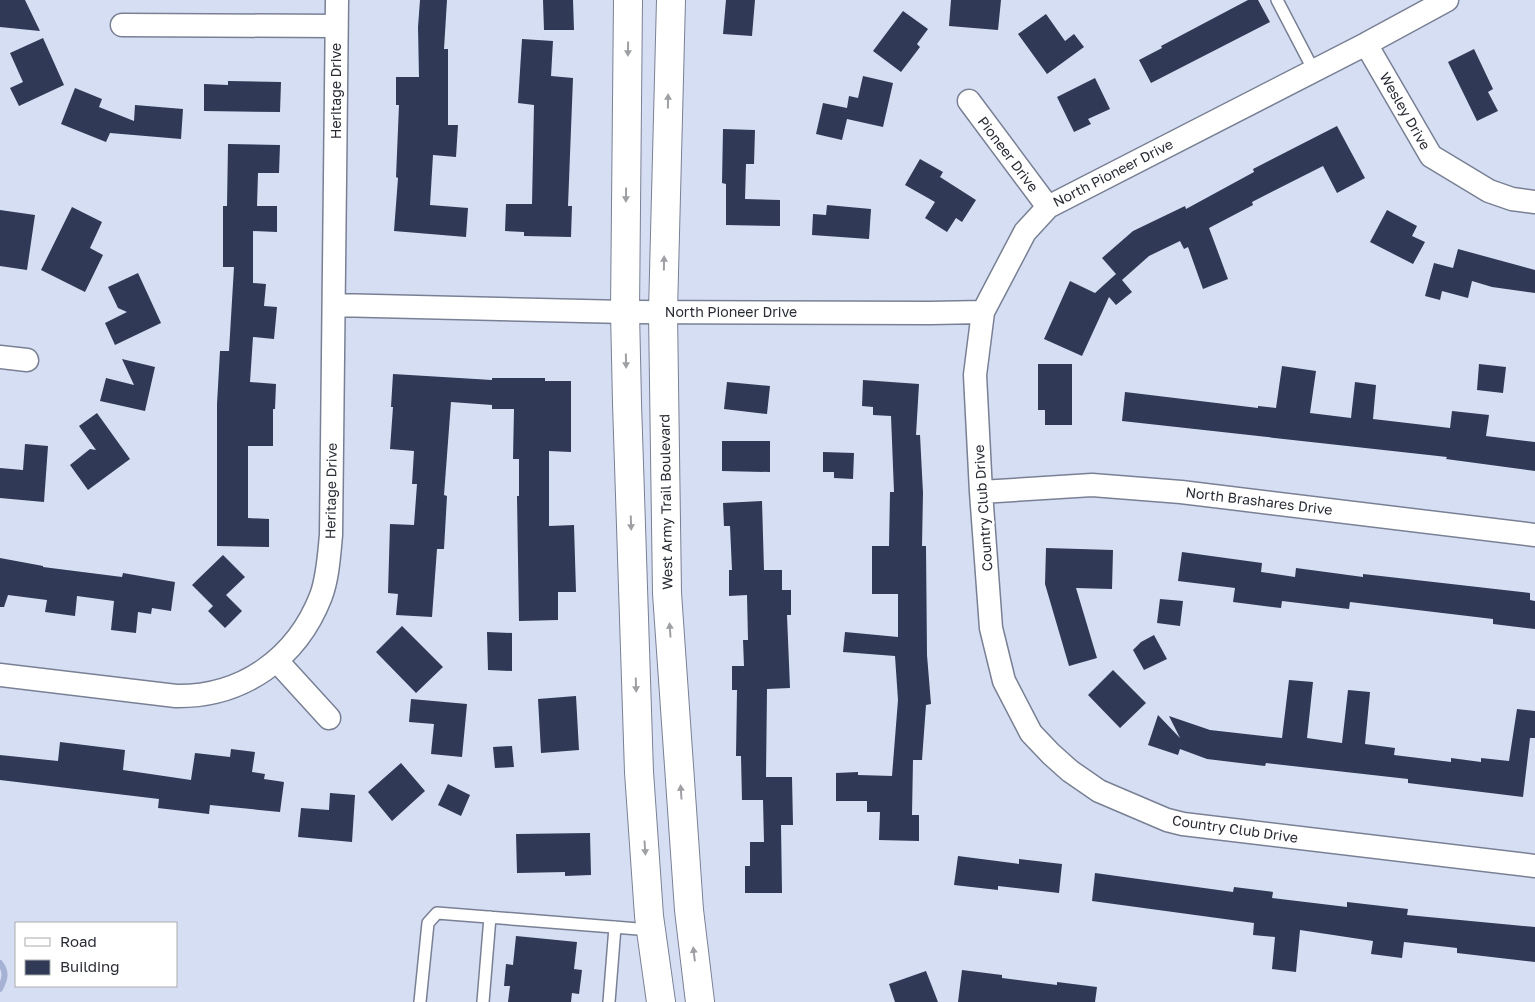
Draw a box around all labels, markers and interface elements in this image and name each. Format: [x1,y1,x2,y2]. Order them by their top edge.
one-way arrow [624,41,632,57]
street label: Heritage Drive [327,43,344,139]
street label: Wesley Drive [1376,69,1434,153]
one-way arrow [664,92,672,108]
street label: Pioneer Drive [975,113,1042,195]
street label: North Pioneer Drive [1050,135,1176,210]
one-way arrow [622,187,630,203]
one-way arrow [661,255,669,271]
street label: North Pioneer Drive [665,303,797,320]
one-way arrow [622,353,630,369]
street label: West Army Trail Boulevard [655,414,676,590]
street label: Heritage Drive [321,443,340,539]
street label: Country Club Drive [970,444,995,572]
street label: North Brashares Drive [1185,483,1334,518]
one-way arrow [627,515,635,531]
one-way arrow [665,621,673,637]
one-way arrow [633,678,641,694]
one-way arrow [676,783,684,799]
street label: Country Club Drive [1171,811,1299,846]
one-way arrow [641,840,649,856]
legend [15,922,178,987]
text: Road [60,932,97,950]
one-way arrow [690,945,698,961]
text: Building [60,957,120,975]

